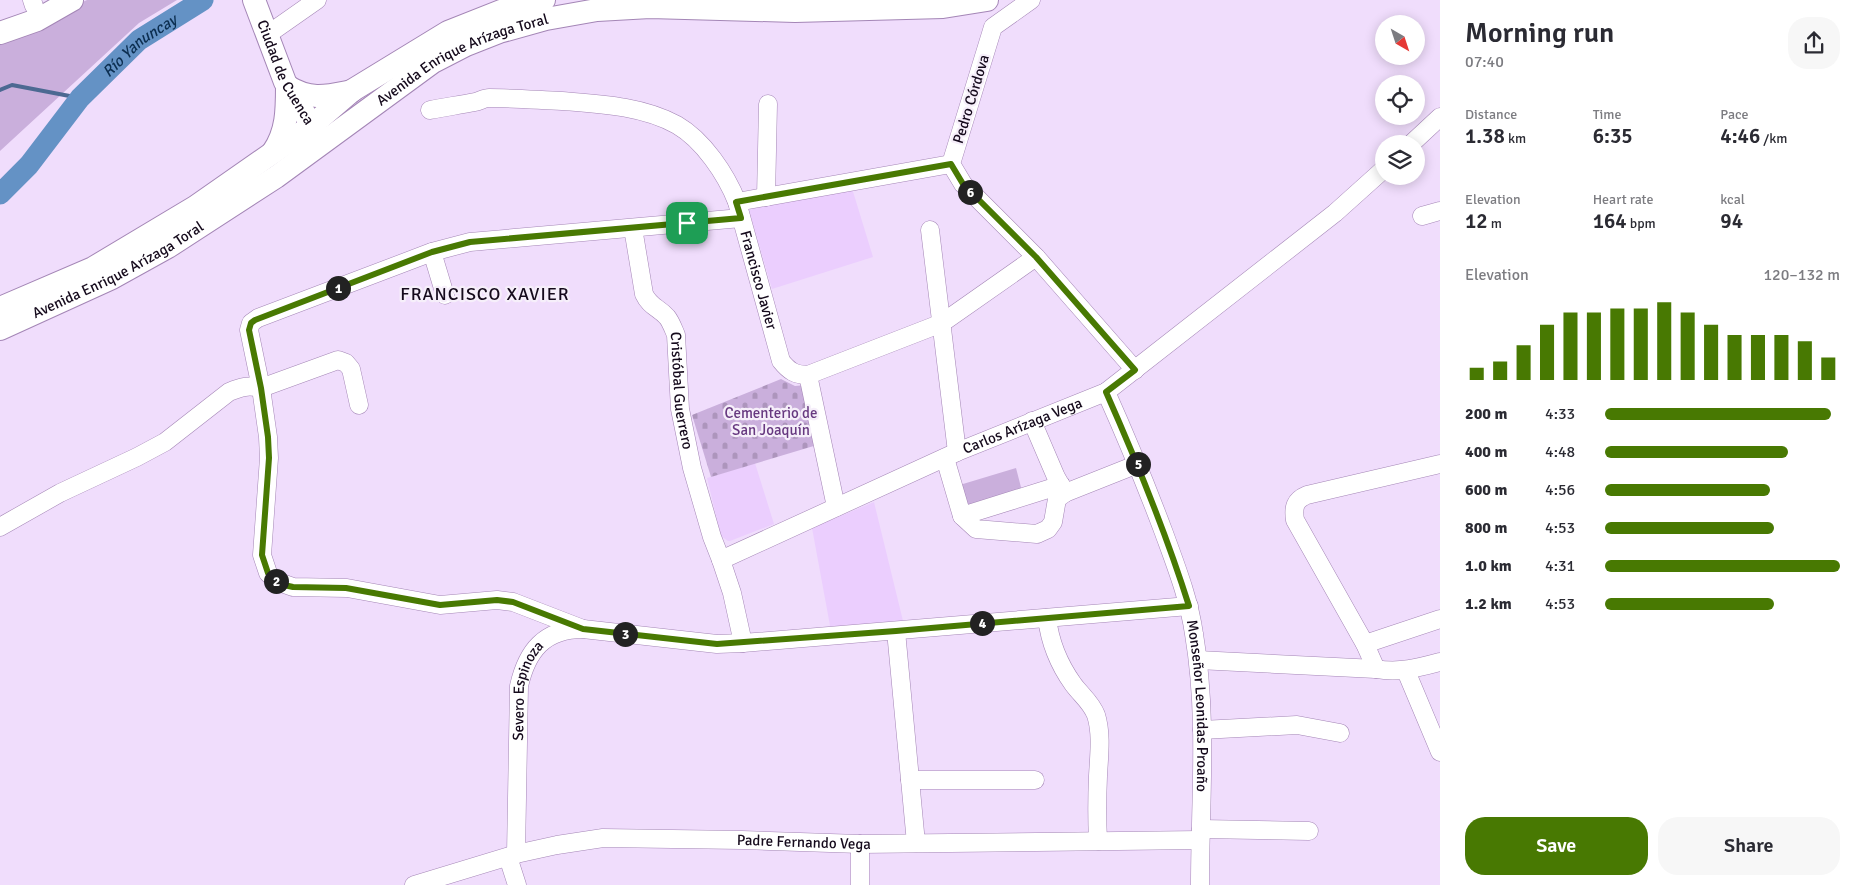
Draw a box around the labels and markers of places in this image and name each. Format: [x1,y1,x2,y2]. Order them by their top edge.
pin: 6 [958,180,982,204]
pin [666,202,708,244]
pin: 1 [326,276,350,300]
pin: 5 [1126,452,1150,476]
pin: 2 [264,568,288,594]
pin: 4 [970,610,994,636]
pin: 3 [612,622,638,646]

